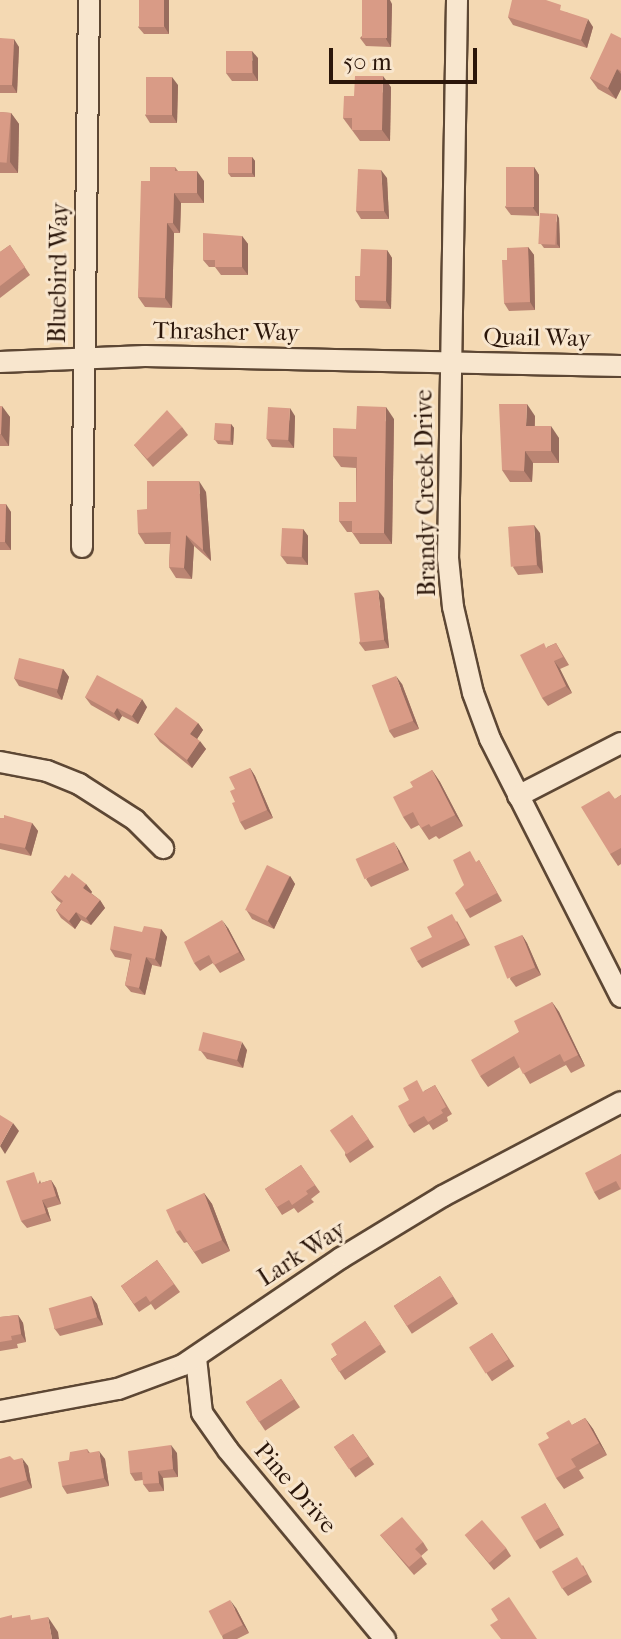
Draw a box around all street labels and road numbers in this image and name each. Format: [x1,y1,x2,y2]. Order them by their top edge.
street label: Bluebird Way [43,203,75,343]
street label: Thrasher Way [153,316,299,348]
street label: Quail Way [483,323,591,353]
street label: Brandy Creek Drive [410,389,442,597]
street label: Lark Way [253,1215,351,1293]
street label: Pine Drive [248,1437,342,1539]

